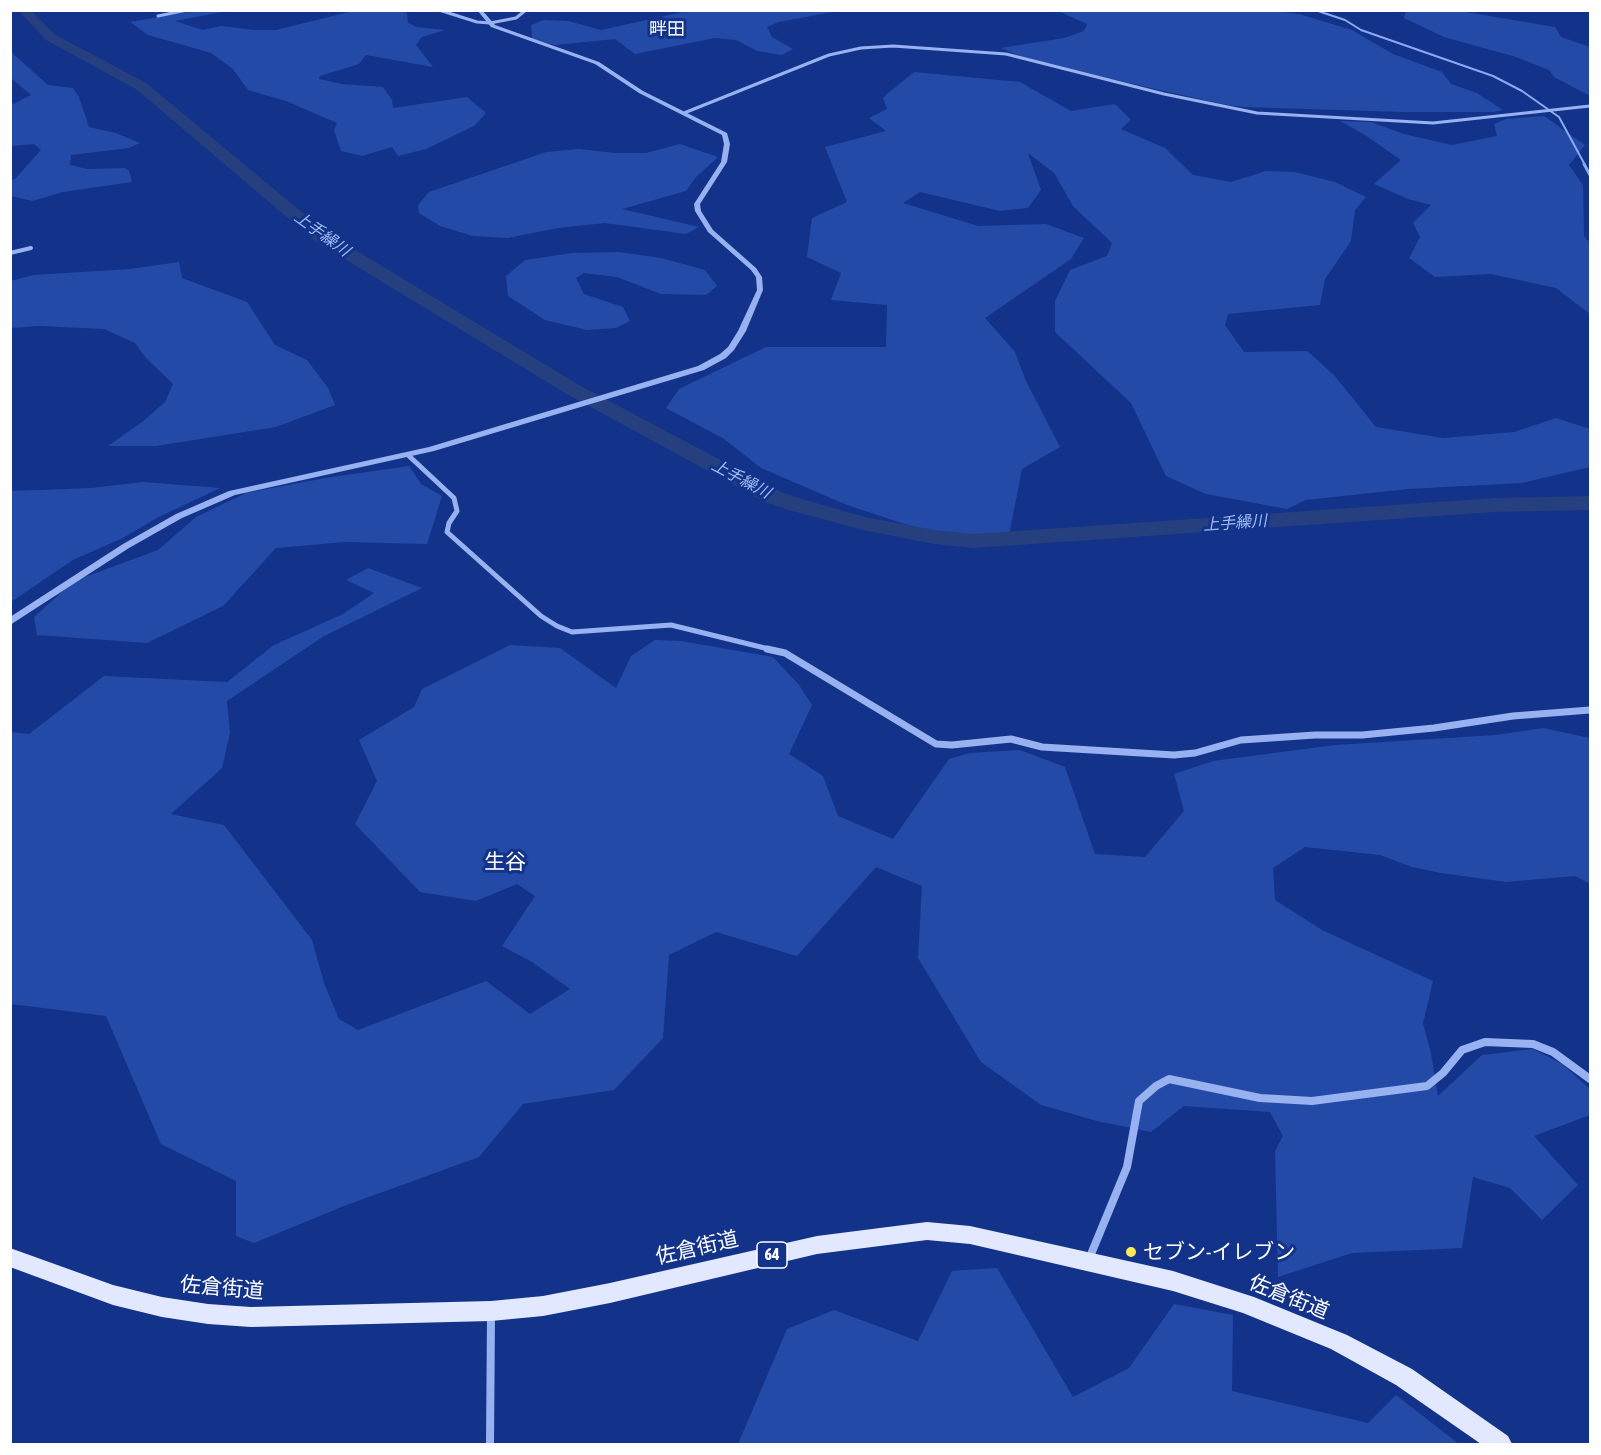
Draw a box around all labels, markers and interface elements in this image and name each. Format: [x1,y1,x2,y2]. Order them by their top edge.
district label: 畔田 [649,18,685,40]
water label: 上手繰川 [290,207,354,261]
water label: 上手繰川 [708,456,774,502]
water label: 上手繰川 [1202,511,1268,535]
district label: 生谷 [484,849,526,875]
street label: 佐倉街道 [653,1226,741,1270]
place label: セブン-イレブン [1143,1239,1295,1265]
road number: 64 [757,1242,787,1268]
marker: セブン-イレブン [1124,1245,1138,1259]
street label: 佐倉街道 [1245,1270,1333,1324]
street label: 佐倉街道 [179,1272,265,1304]

